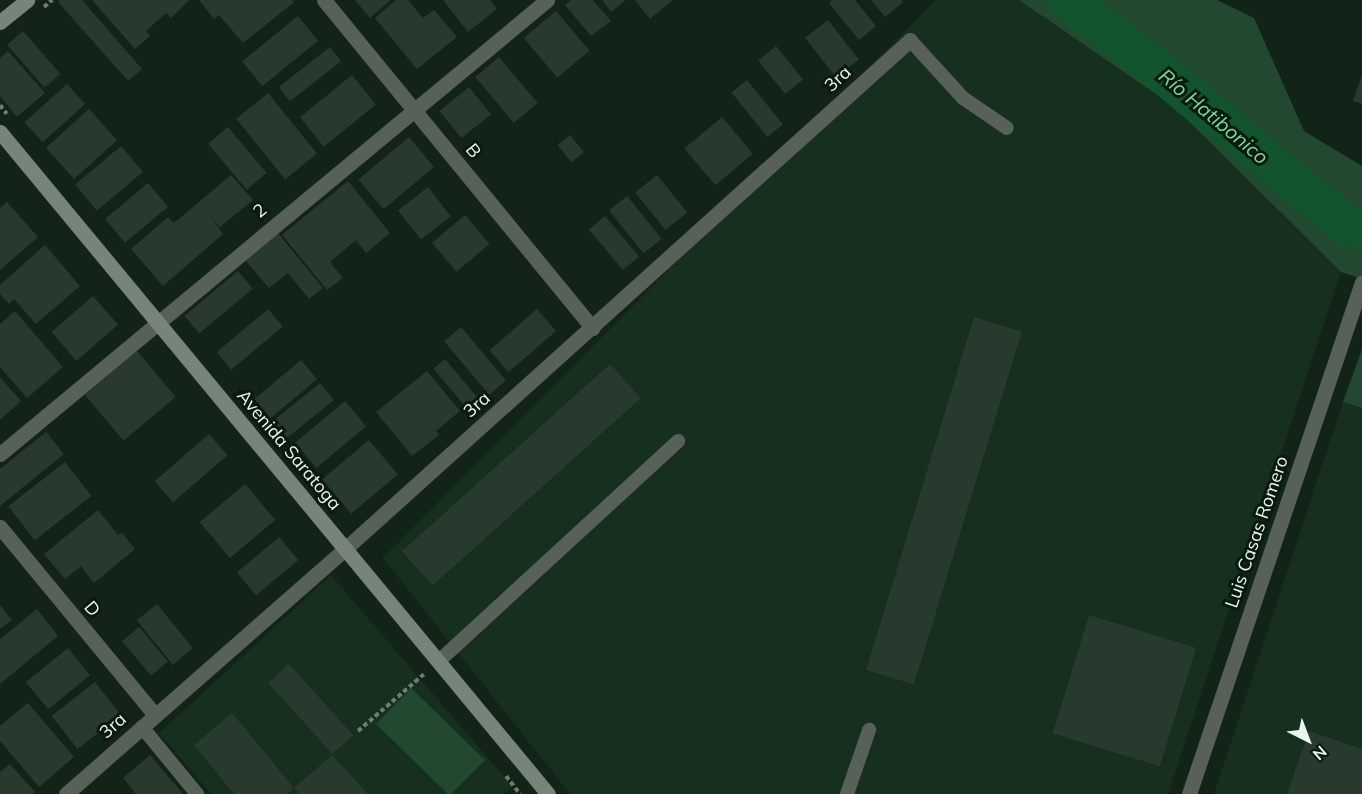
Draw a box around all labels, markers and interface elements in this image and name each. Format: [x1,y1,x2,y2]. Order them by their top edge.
street label: 3ra [820,62,856,96]
water label: Río Hatibonico [1154,63,1274,169]
street label: B [461,139,485,163]
street label: 2 [249,199,271,223]
street label: Avenida Saratoga [232,385,346,515]
street label: 3ra [459,388,495,422]
street label: Luis Casas Romero [1221,453,1293,611]
street label: D [79,597,105,621]
street label: 3ra [95,709,131,743]
north arrow [1278,710,1338,770]
text: N [1309,742,1331,765]

